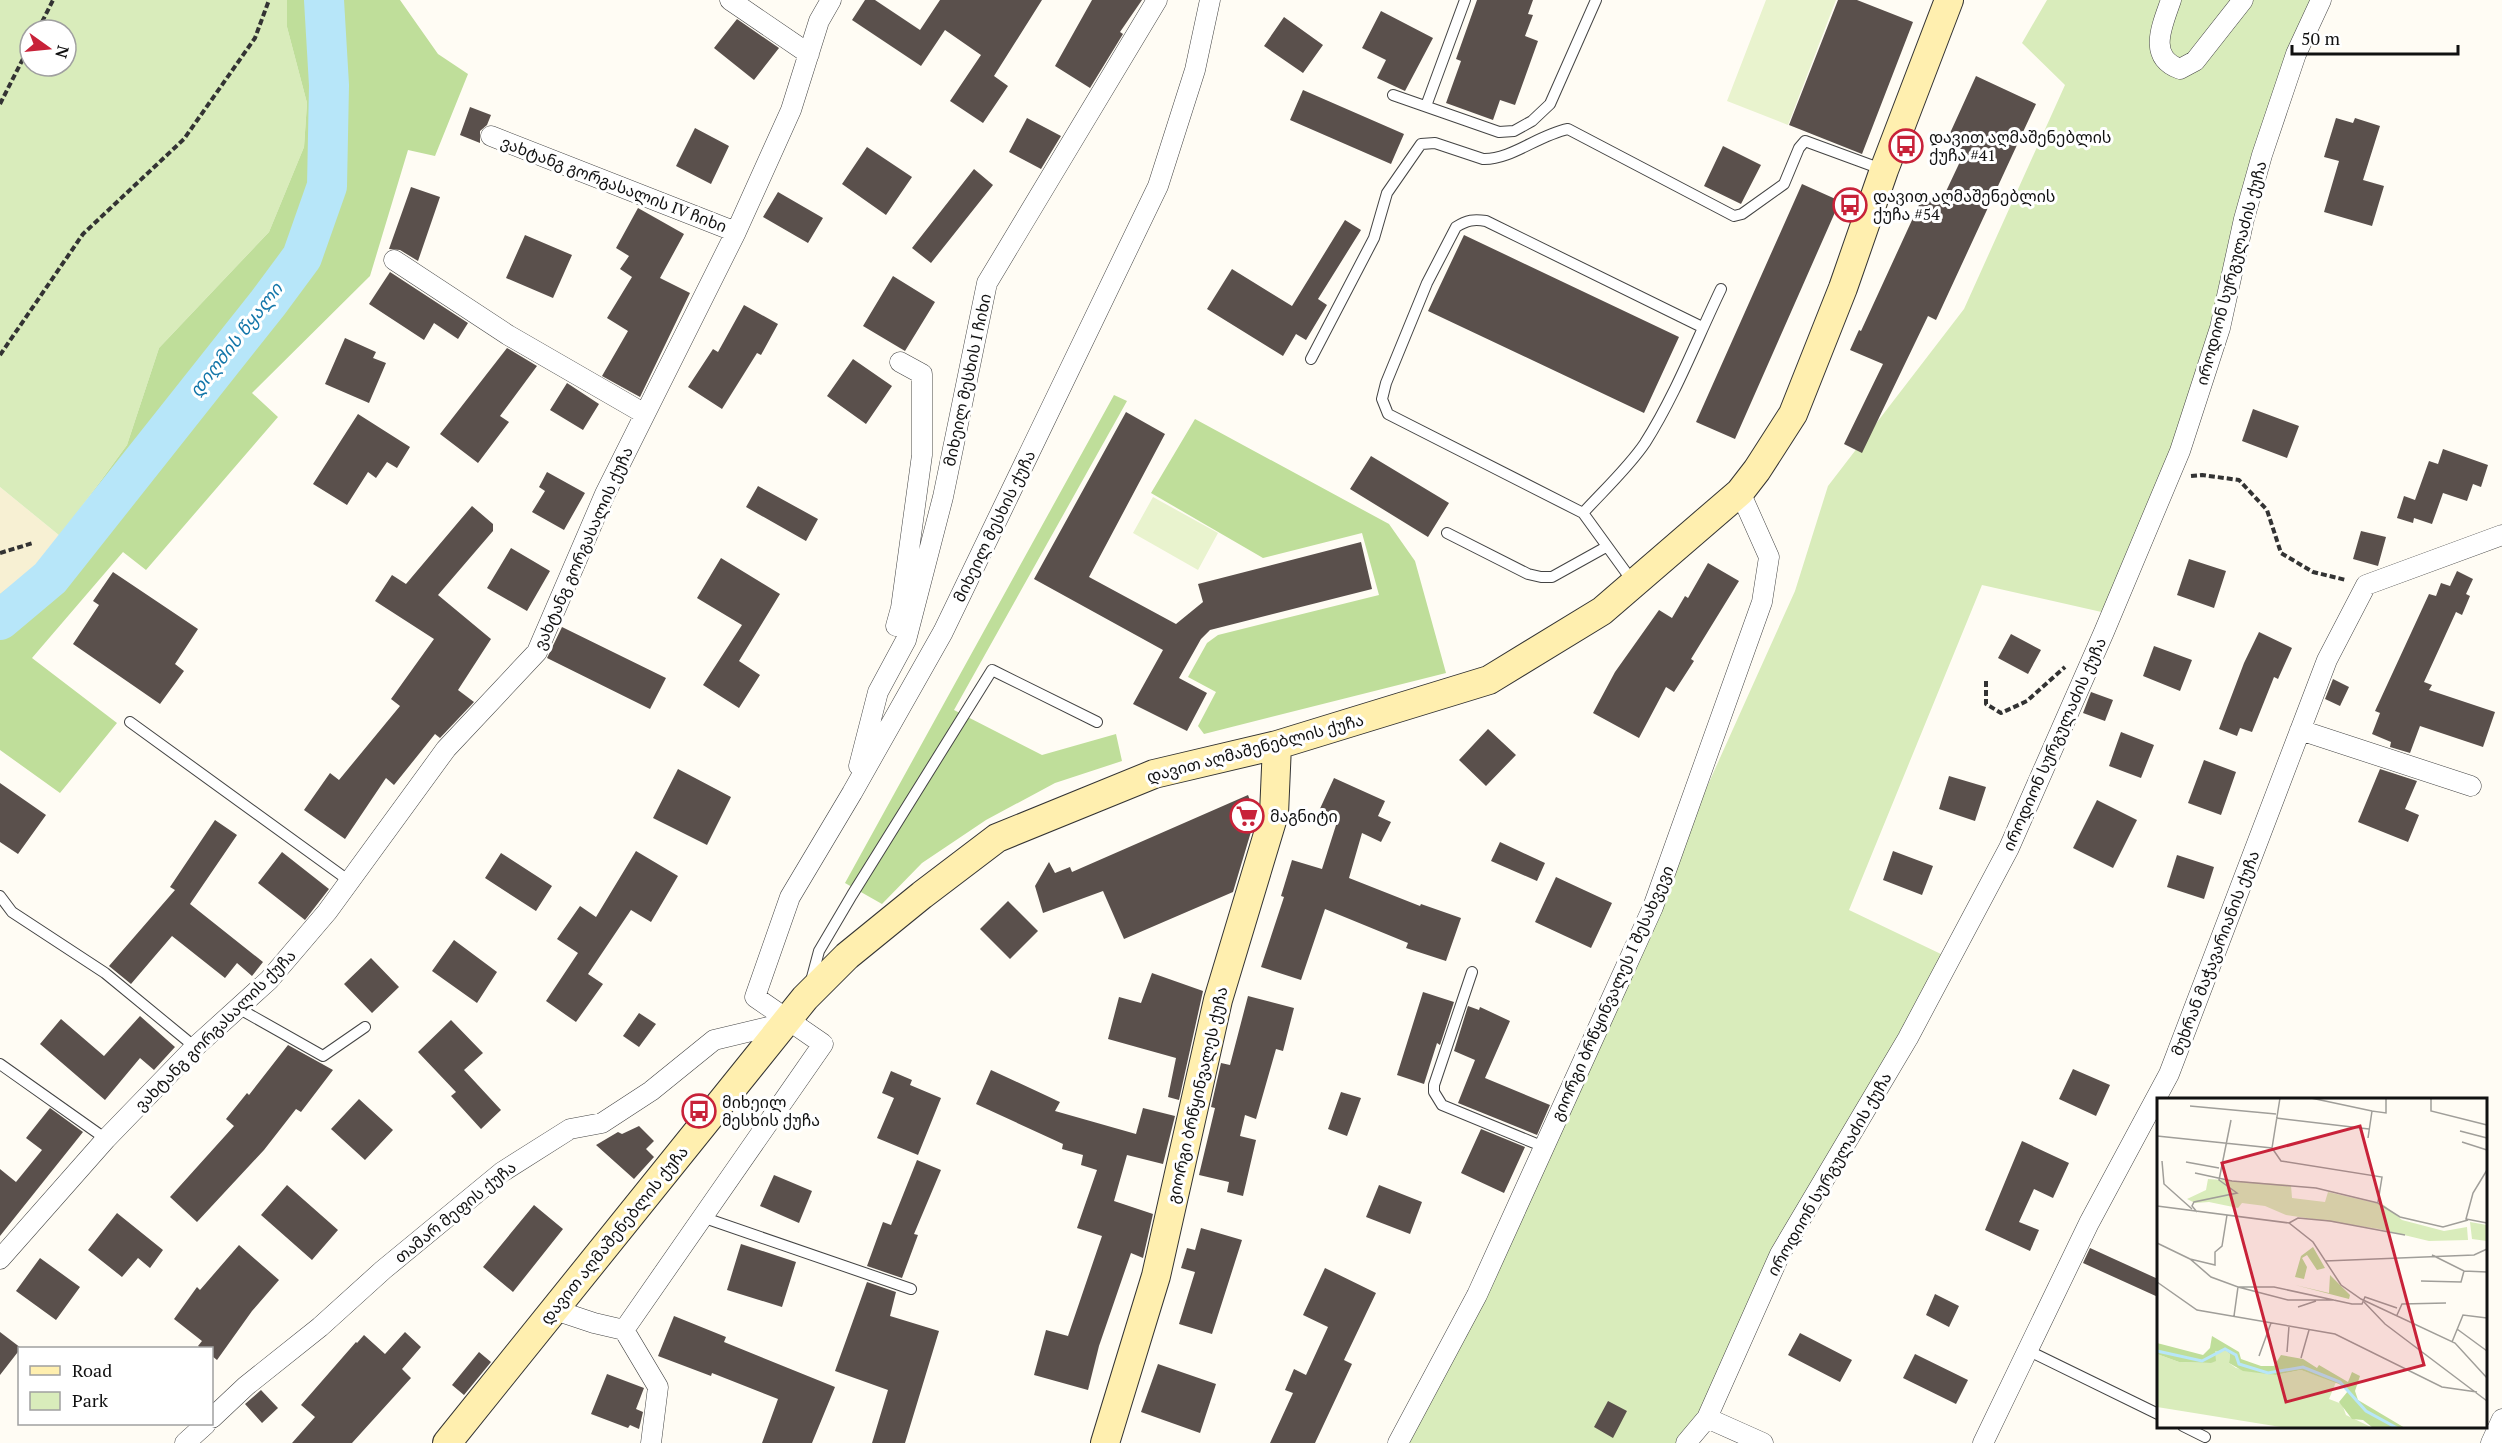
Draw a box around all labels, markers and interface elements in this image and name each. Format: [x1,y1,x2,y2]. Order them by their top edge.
north arrow [18,18,78,78]
scale bar [2292,18,2458,56]
text: 50 m [2301,26,2341,50]
text: N [50,43,75,61]
place label: დავით აღმაშენებლის ქუჩა #41 [1929,126,2112,166]
bus stop icon: დავით აღმაშენებლის ქუჩა #41 [1888,128,1924,164]
street label: ვახტანგ გორგასალის IV ჩიხი [498,131,730,237]
street label: იროდიონ სურგულაძის ქუჩა [2190,158,2272,388]
place label: დავით აღმაშენებლის ქუჩა #54 [1873,185,2056,225]
bus stop icon: დავით აღმაშენებლის ქუჩა #54 [1832,187,1868,223]
water label: დიღმის წყალი [183,277,288,401]
street label: მიხეილ მესხის I ჩიხი [938,292,996,468]
street label: ვახტანგ გორგასალის ქუჩა [528,443,638,653]
street label: მიხეილ მესხის ქუჩა [948,446,1040,606]
street label: იროდიონ სურგულაძის ქუჩა [1997,634,2111,854]
street label: დავით აღმაშენებლის ქუჩა [1144,708,1366,788]
supermarket icon: მაგნიტი [1229,798,1265,834]
place label: მაგნიტი [1270,805,1338,827]
street label: მუხრან მაჭავარიანის ქუჩა [2166,847,2264,1059]
street label: გიორგი ბრწყინვალეს I შესახვევი [1545,862,1679,1124]
street label: ვახტანგ გორგასალის ქუჩა [129,944,301,1116]
street label: გიორგი ბრწყინვალეს ქუჩა [1161,984,1233,1206]
street label: იროდიონ სურგულაძის ქუჩა [1762,1068,1896,1280]
place label: მიხეილ მესხის ქუჩა [722,1091,820,1131]
bus stop icon: მიხეილ მესხის ქუჩა [681,1093,717,1129]
inset map [2157,1098,2487,1428]
street label: დავით აღმაშენებლის ქუჩა [535,1141,693,1329]
street label: თამარ მეფის ქუჩა [390,1156,520,1268]
legend [18,1347,213,1425]
text: Road [72,1358,112,1382]
text: Park [72,1388,109,1412]

